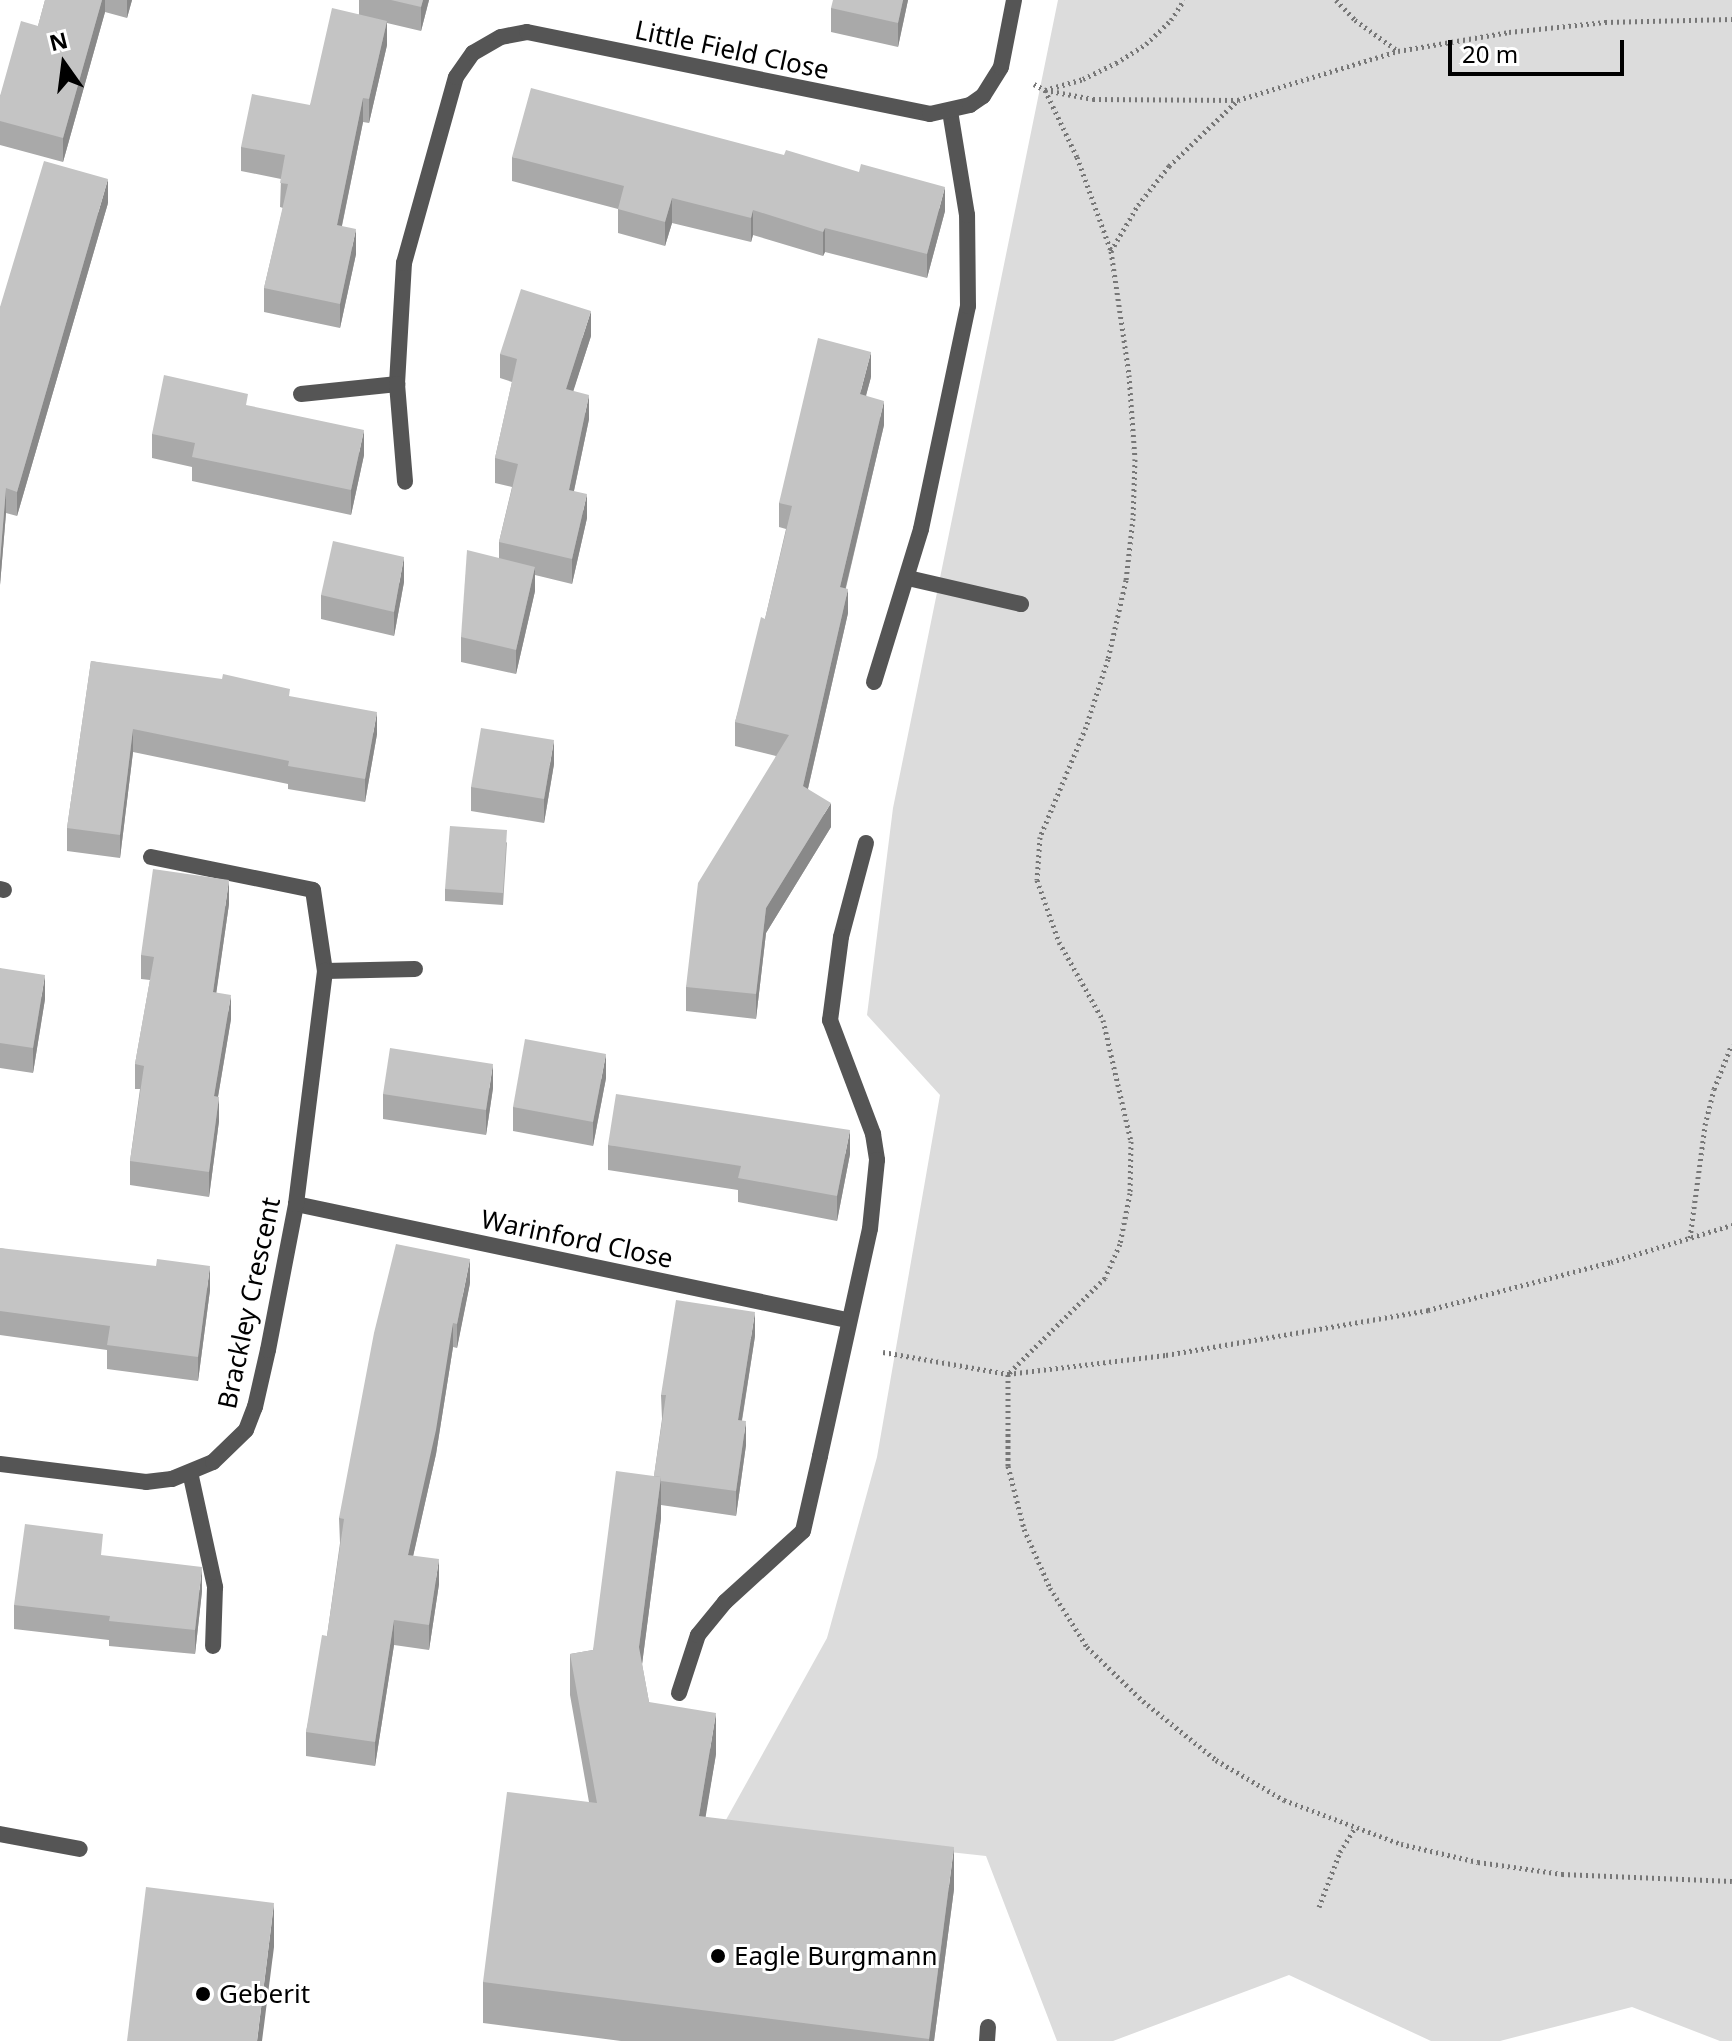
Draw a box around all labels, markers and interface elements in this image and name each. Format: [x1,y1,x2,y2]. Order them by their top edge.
street label: Little Field Close [632,14,832,86]
north arrow [24,24,104,104]
text: N [46,24,70,57]
scale bar [1452,24,1628,74]
text: 20 m [1462,37,1518,70]
street label: Brackley Crescent [211,1194,287,1412]
street label: Warinford Close [478,1203,676,1275]
place label: Eagle Burgmann [734,1940,938,1972]
marker: Eagle Burgmann [709,1947,727,1965]
place label: Geberit [219,1978,310,2010]
marker: Geberit [194,1985,212,2003]

